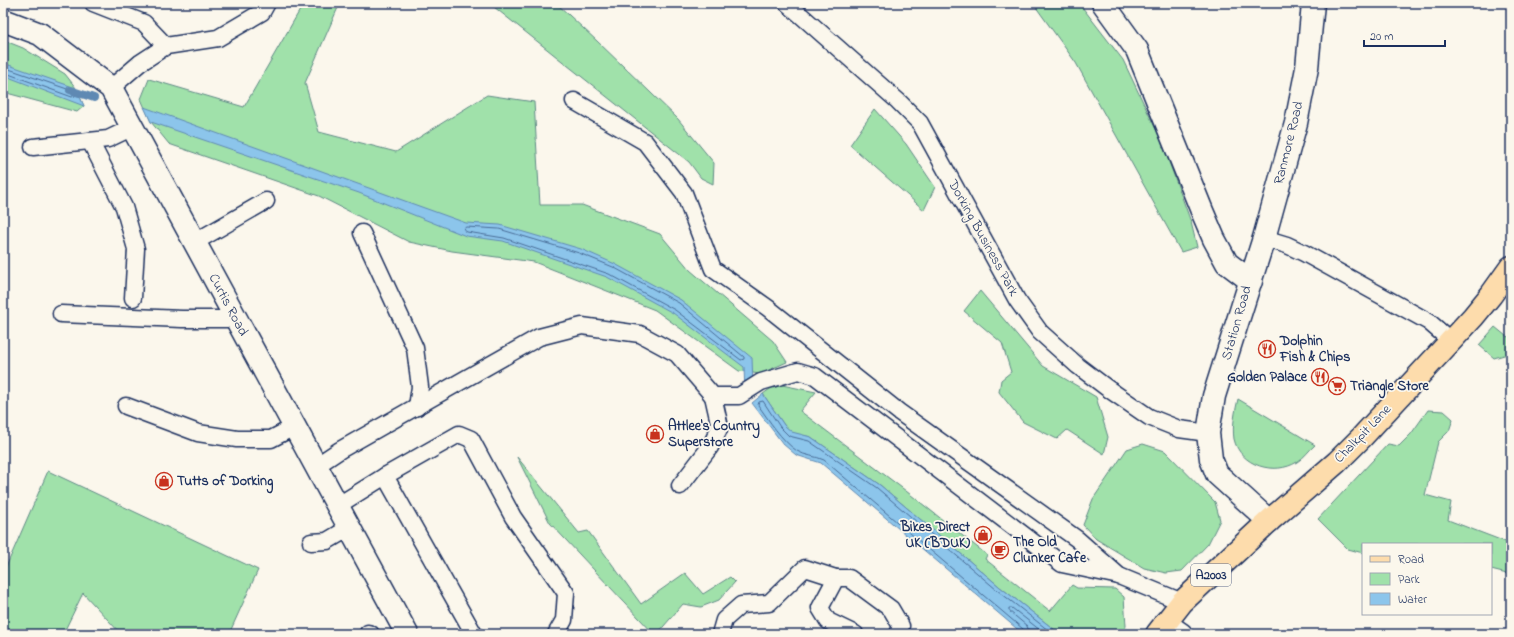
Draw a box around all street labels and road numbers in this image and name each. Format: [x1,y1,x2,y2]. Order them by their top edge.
street label: Ranmore Road [1269,99,1309,187]
street label: Dorking Business Park [941,175,1024,301]
street label: Curtis Road [203,270,253,340]
street label: Station Road [1216,283,1258,363]
street label: Chalkpit Lane [1330,399,1397,468]
road number: A2003 [1191,564,1231,586]

